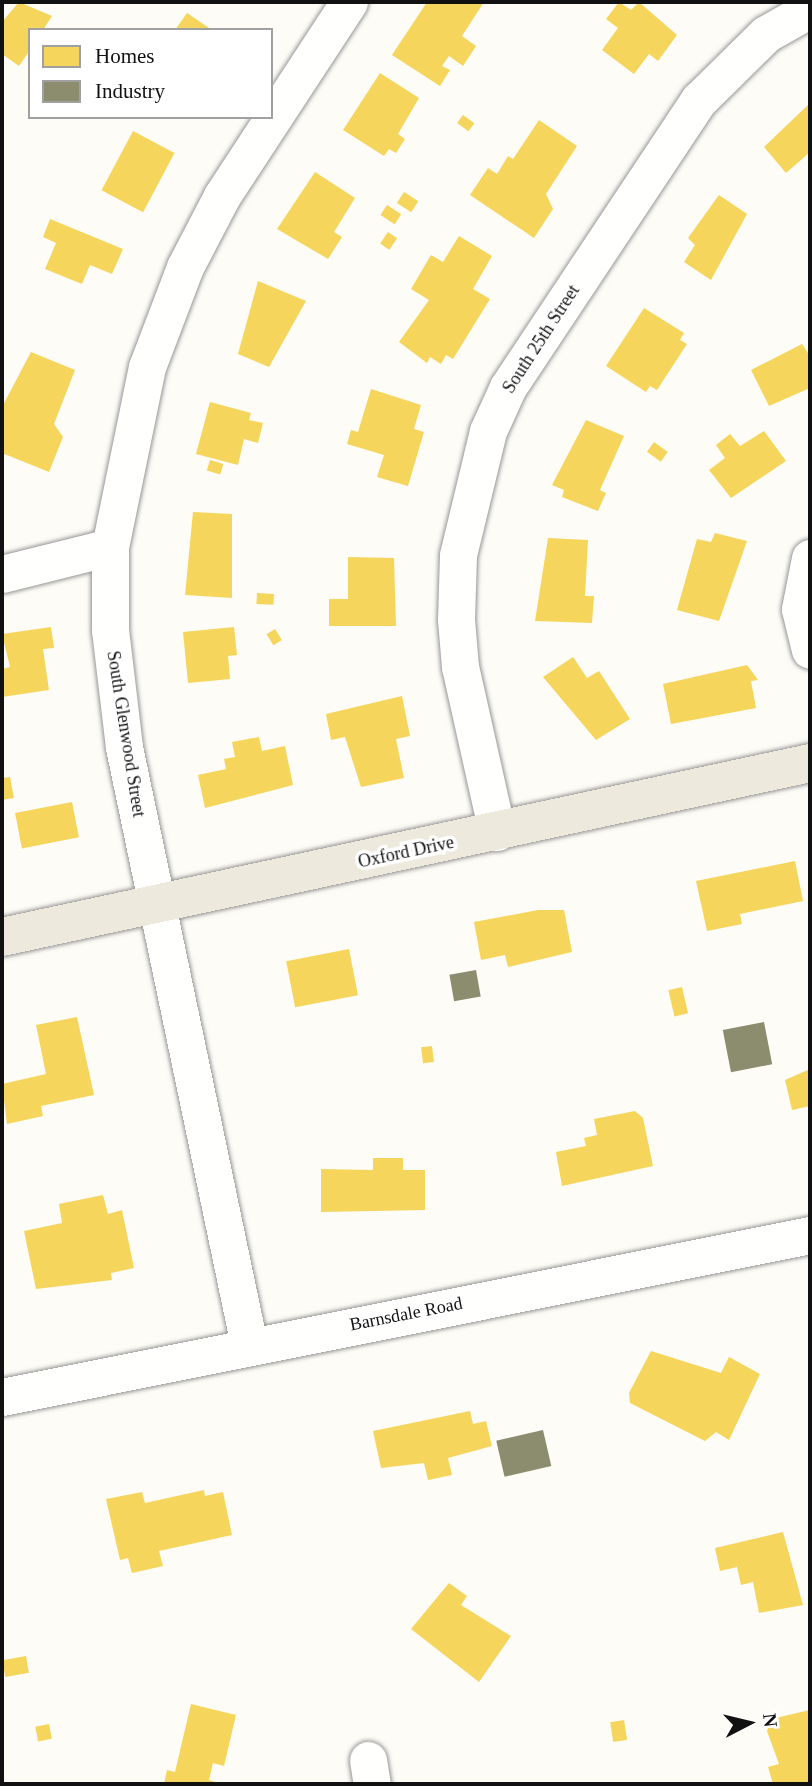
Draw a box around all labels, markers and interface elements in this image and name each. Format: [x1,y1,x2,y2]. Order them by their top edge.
legend [28,28,273,119]
text: Homes [95,44,155,68]
text: Industry [95,79,165,103]
street label: South 25th Street [498,281,584,397]
street label: South Glenwood Street [102,649,150,819]
street label: Oxford Drive [356,831,456,873]
street label: Barnsdale Road [348,1292,464,1336]
north arrow [714,1688,784,1758]
text: N [759,1712,782,1728]

